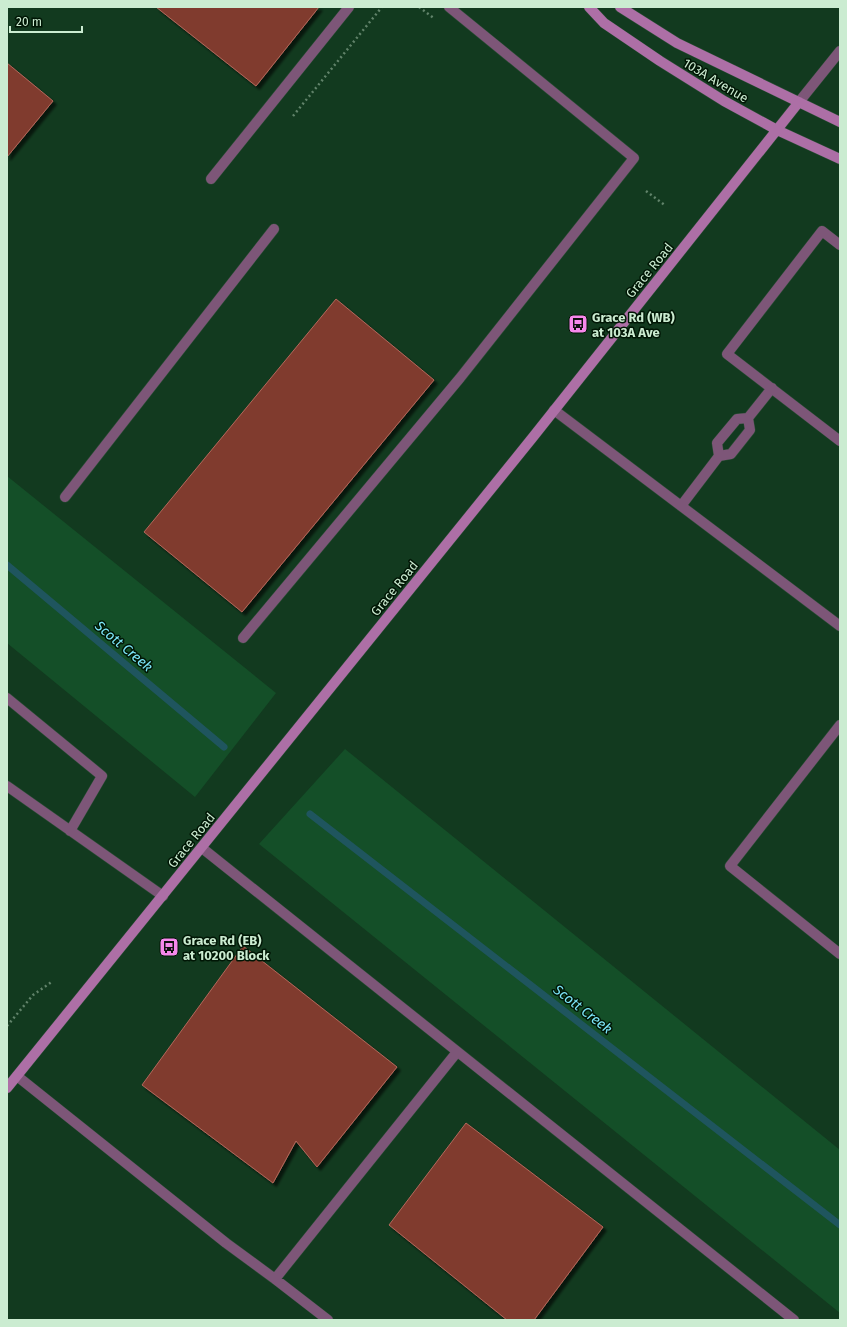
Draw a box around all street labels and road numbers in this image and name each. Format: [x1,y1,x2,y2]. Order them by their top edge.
street label: 103A Avenue [680,55,751,106]
street label: Grace Road [623,240,676,301]
street label: Grace Road [368,558,421,619]
street label: Grace Road [165,810,218,871]

